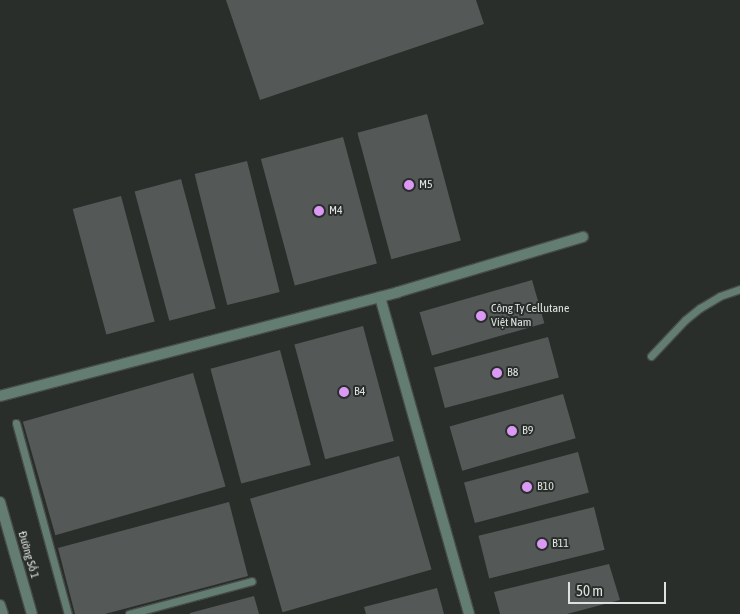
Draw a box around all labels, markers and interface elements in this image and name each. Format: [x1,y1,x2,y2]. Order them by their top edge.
place label: M5 [419,178,433,192]
marker: M5 [403,179,415,191]
place label: M4 [329,204,343,218]
marker: M4 [313,205,325,217]
place label: Công Ty Cellutane Việt Nam [491,302,569,330]
marker: Công Ty Cellutane Việt Nam [475,310,487,322]
place label: B8 [507,366,518,380]
marker: B8 [491,367,503,379]
place label: B4 [354,385,365,399]
marker: B4 [338,386,350,398]
place label: B9 [522,424,533,438]
marker: B9 [506,425,518,437]
place label: B10 [537,480,554,494]
marker: B10 [521,481,533,493]
street label: Đường Số 1 [14,530,42,580]
place label: B11 [552,537,569,551]
marker: B11 [536,538,548,550]
scale bar [570,572,668,604]
text: 50 m [576,582,603,599]

